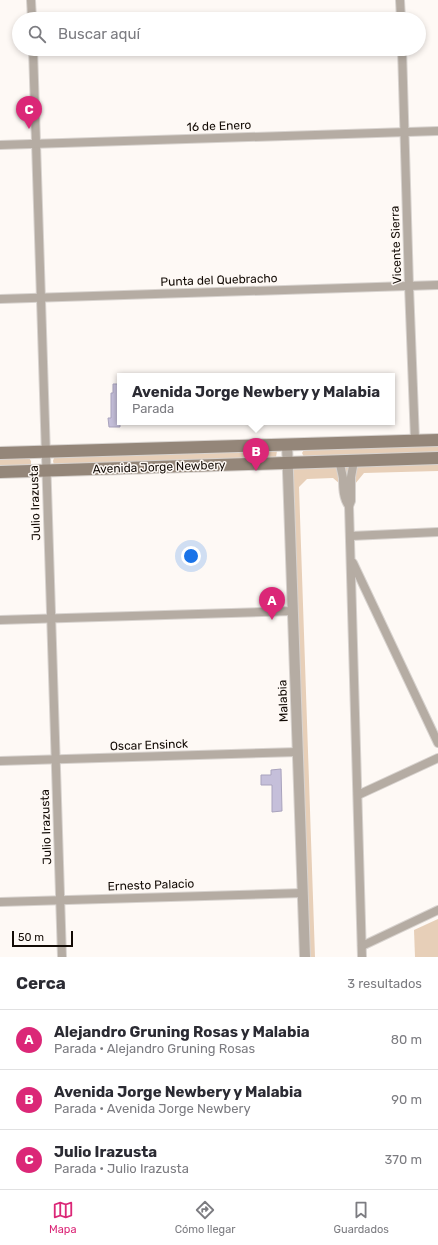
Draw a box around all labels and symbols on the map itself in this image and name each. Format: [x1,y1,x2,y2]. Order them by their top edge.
pin: C [16,96,42,129]
street label: 16 de Enero [186,118,252,134]
street label: Vicente Sierra [388,206,404,284]
street label: Punta del Quebracho [160,271,278,289]
pin: B [243,438,269,471]
street label: Avenida Jorge Newbery [92,458,226,476]
street label: Julio Irazusta [27,465,43,541]
your location [181,546,201,566]
pin: A [259,587,285,620]
street label: Malabia [275,680,291,722]
street label: Oscar Ensinck [110,737,189,753]
street label: Julio Irazusta [38,789,54,865]
street label: Ernesto Palacio [107,876,195,894]
scale bar [12,929,73,948]

